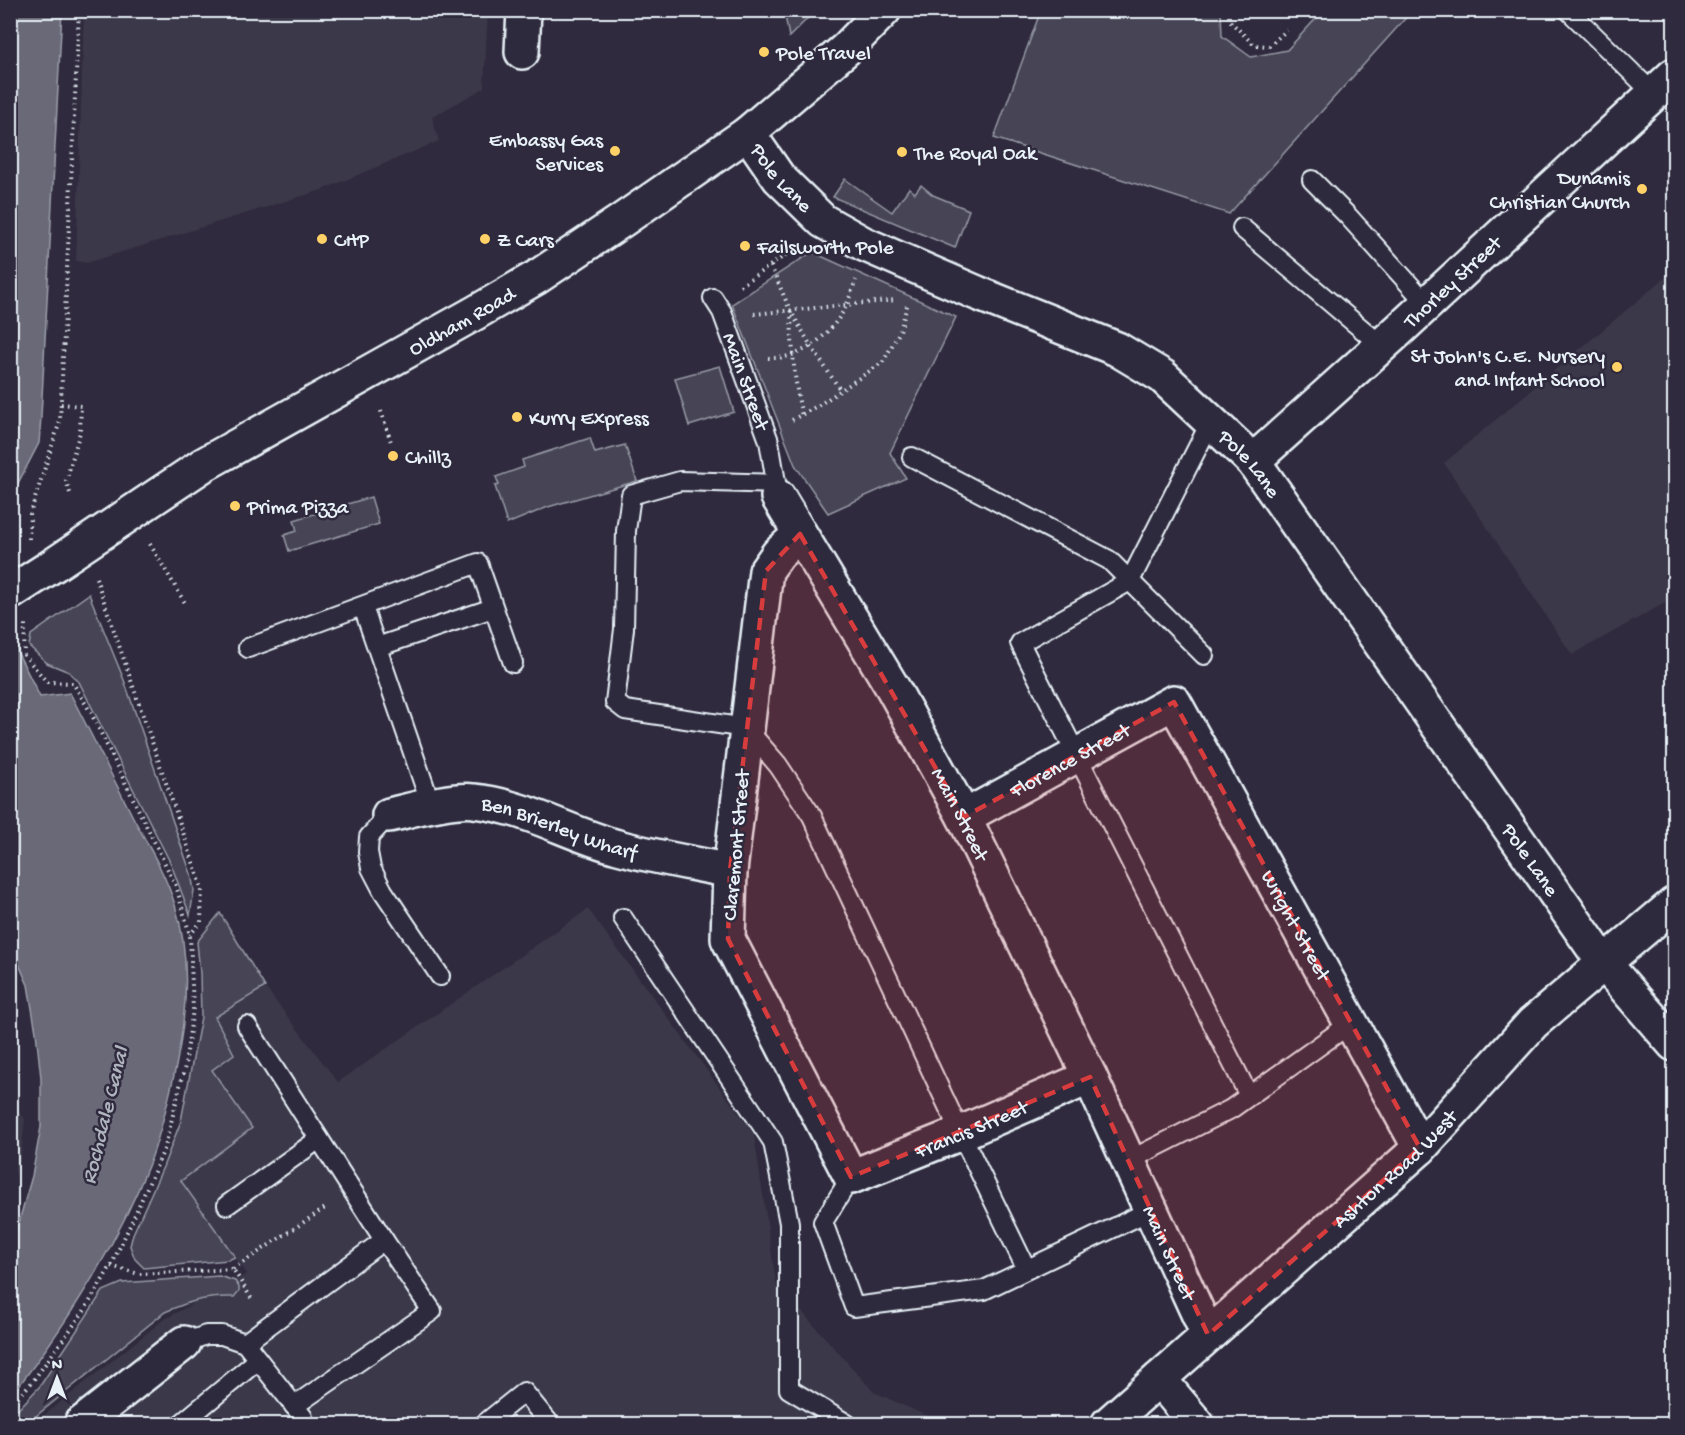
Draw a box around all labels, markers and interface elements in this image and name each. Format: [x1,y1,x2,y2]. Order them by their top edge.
place label: Pole Travel [775,43,871,68]
marker: Pole Travel [757,45,771,59]
place label: Embassy Gas Services [489,130,604,179]
street label: Pole Lane [742,139,817,220]
place label: The Royal Oak [913,143,1039,168]
marker: Embassy Gas Services [608,144,622,158]
marker: The Royal Oak [895,145,909,159]
place label: Dunamis Christian Church [1490,168,1631,217]
marker: Dunamis Christian Church [1635,182,1649,196]
place label: CHP [334,230,369,255]
place label: Z Cars [497,230,555,255]
street label: Thorley Street [1399,231,1510,336]
marker: CHP [315,232,329,246]
marker: Z Cars [478,232,492,246]
place label: Failsworth Pole [756,237,895,262]
marker: Failsworth Pole [738,239,752,253]
street label: Oldham Road [405,283,522,363]
street label: Main Street [715,330,774,437]
place label: St John's C.E. Nursery and Infant School [1410,346,1605,395]
marker: St John's C.E. Nursery and Infant School [1610,360,1624,374]
place label: Kurry Express [529,408,650,433]
marker: Kurry Express [510,410,524,424]
street label: Pole Lane [1211,425,1285,505]
place label: Chillz [405,447,451,472]
marker: Chillz [386,449,400,463]
place label: Prima Pizza [246,497,350,522]
marker: Prima Pizza [228,499,242,513]
street label: Florence Street [1005,718,1138,806]
street label: Main Street [923,764,994,868]
street label: Claremont Street [719,766,758,922]
street label: Ben Brierley Wharf [478,793,640,868]
street label: Pole Lane [1494,819,1563,903]
street label: Wright Street [1253,867,1336,988]
water label: Rochdale Canal [77,1044,137,1187]
street label: Francis Street [911,1095,1035,1167]
street label: Ashton Road West [1329,1104,1466,1235]
street label: Main Street [1135,1202,1201,1308]
north arrow [27,1348,87,1408]
text: N [52,1357,63,1376]

